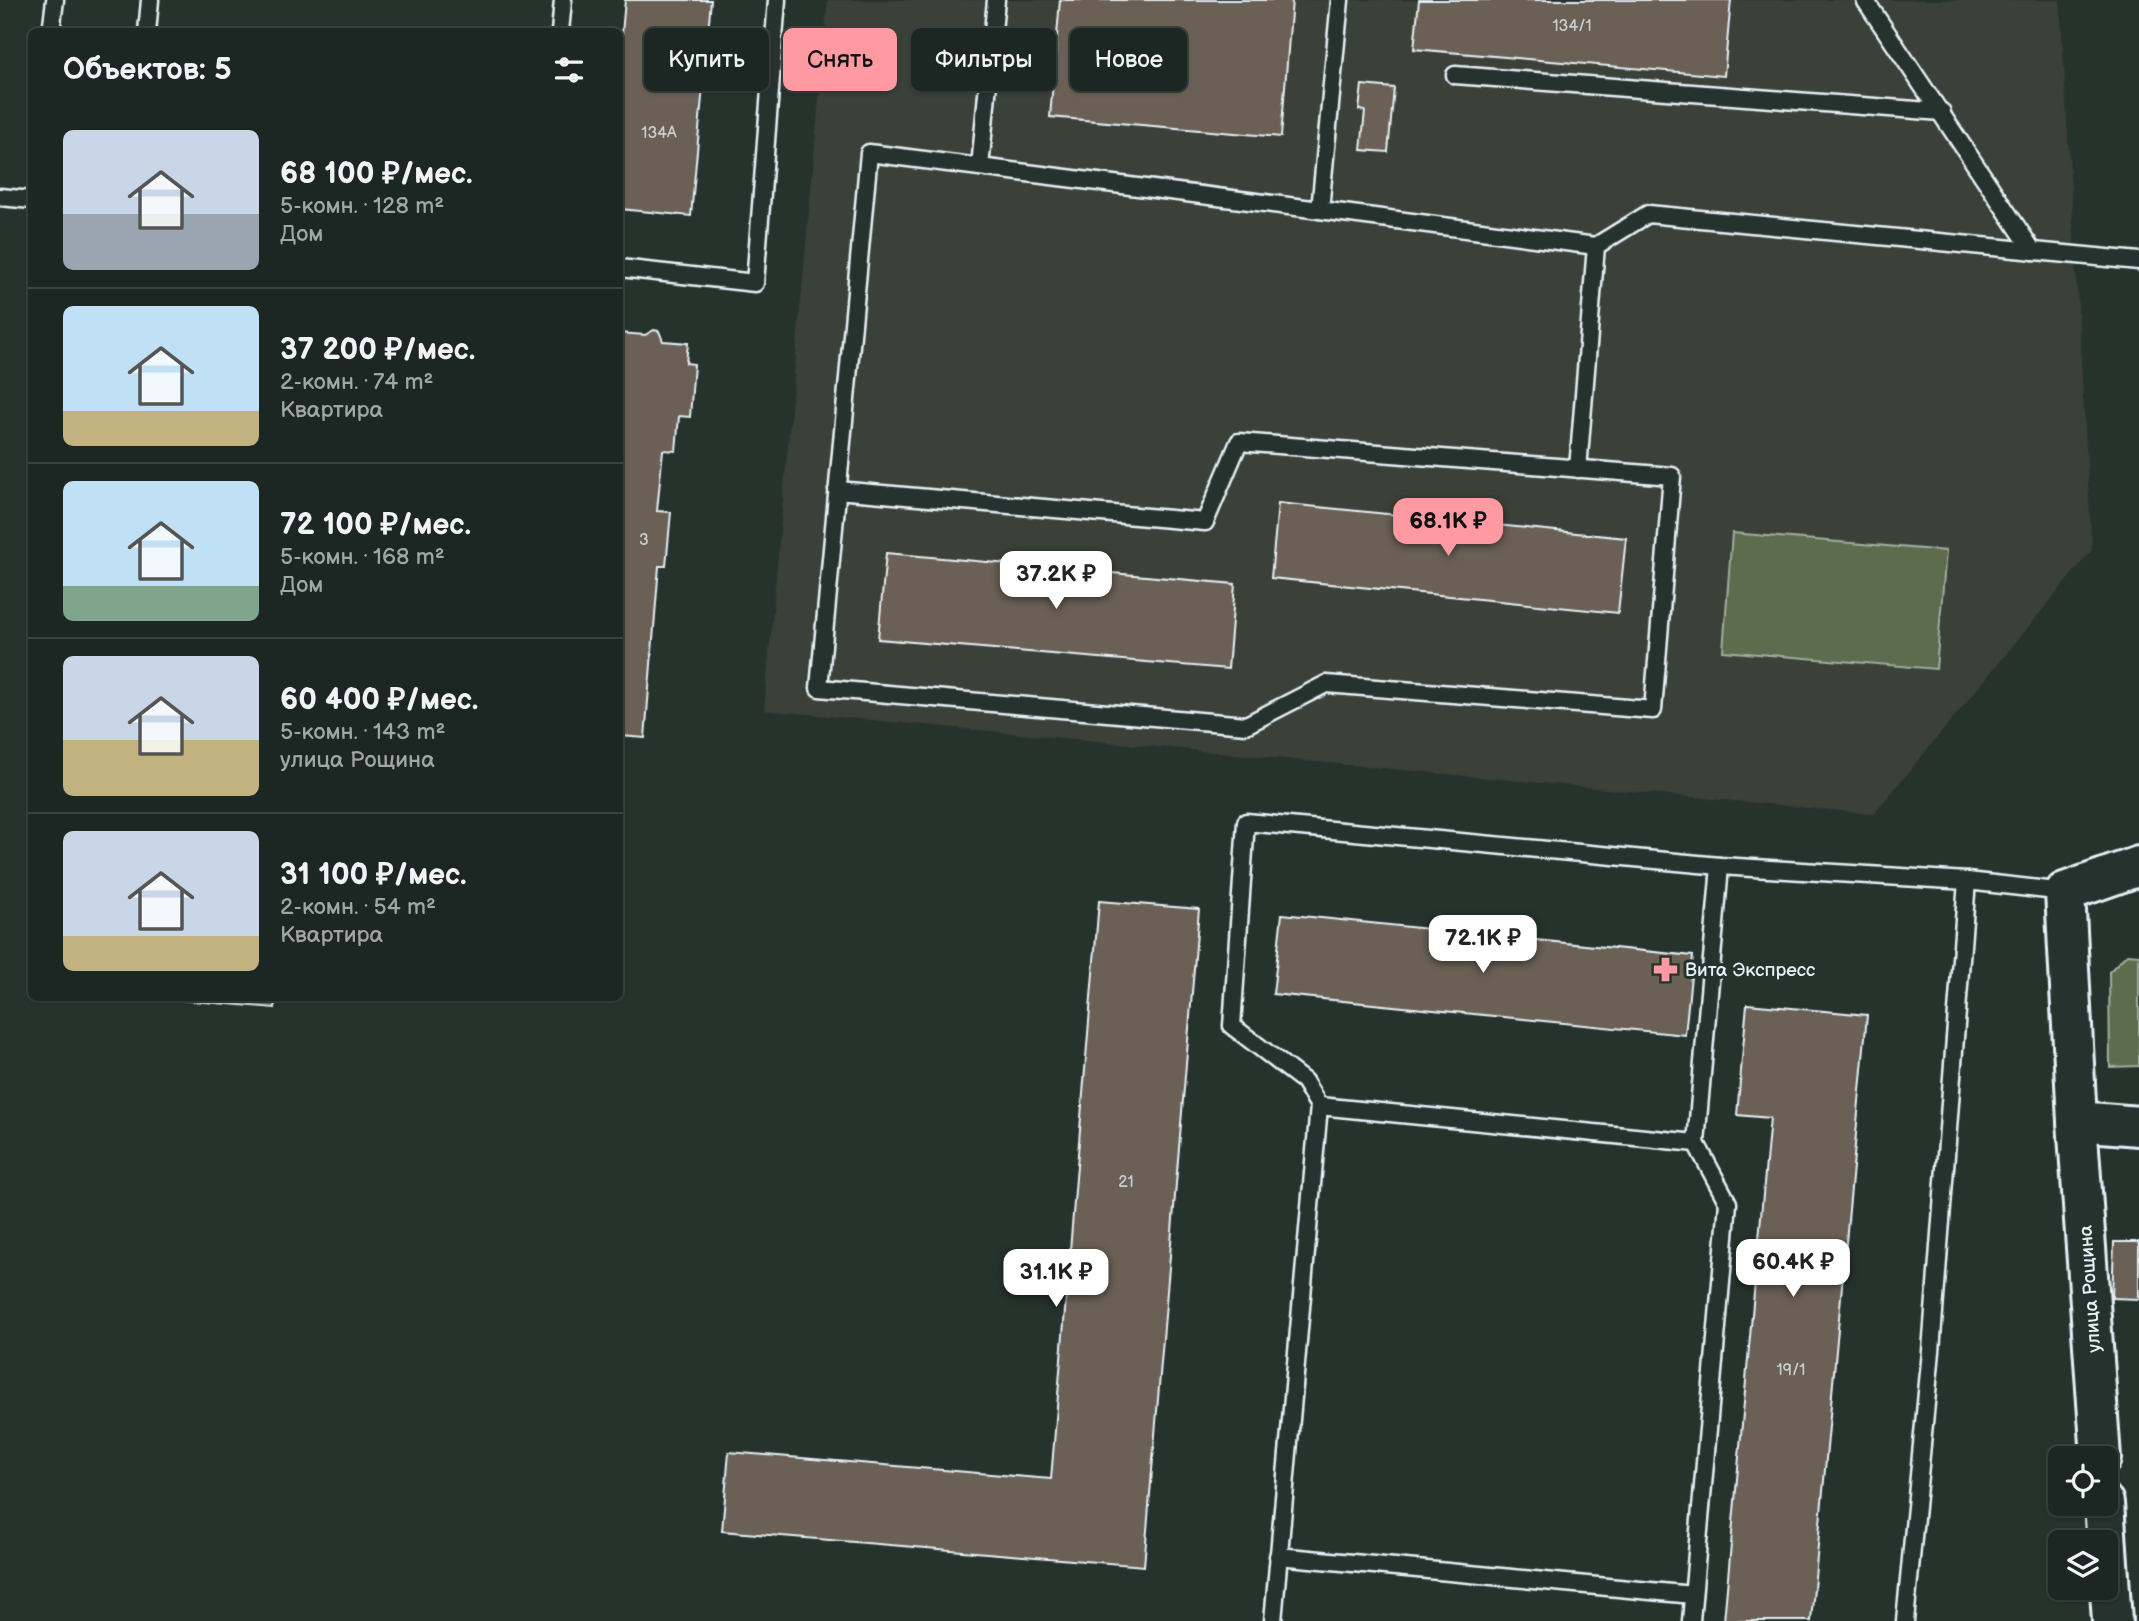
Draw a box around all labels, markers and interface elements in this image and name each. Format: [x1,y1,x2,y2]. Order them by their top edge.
house number: 134/1 [1552,17,1592,36]
chip: Купить [644,28,769,91]
chip: Снять [783,28,897,91]
chip: Фильтры [911,28,1056,91]
chip: Новое [1070,28,1187,91]
icon: filters [550,51,588,89]
text: Объектов: 5 [63,52,232,88]
house number: 134А [641,124,677,143]
text: 68 100 ₽/мес. [280,156,473,192]
icon: home [119,158,203,242]
text: 5-комн. · 128 m² [280,192,444,220]
text: Дом [280,220,323,248]
text: 37 200 ₽/мес. [280,332,475,368]
icon: home [119,334,203,418]
text: 2-комн. · 74 m² [280,368,433,396]
text: Квартира [280,396,383,424]
pin: 68.1K ₽ [1383,498,1513,558]
text: 72 100 ₽/мес. [280,507,471,543]
text: 68.1K ₽ [1409,507,1487,535]
icon: home [119,509,203,593]
house number: 3 [639,531,649,550]
text: 5-комн. · 168 m² [280,543,445,571]
pin: 37.2K ₽ [991,552,1121,611]
text: 37.2K ₽ [1016,560,1096,588]
text: Дом [280,571,323,599]
text: 60 400 ₽/мес. [280,682,478,718]
icon: home [119,684,203,768]
text: 5-комн. · 143 m² [280,718,445,746]
text: улица Рощина [280,746,435,774]
text: 31 100 ₽/мес. [280,857,467,893]
icon: home [119,859,203,943]
text: 2-комн. · 54 m² [280,893,436,921]
pin: 72.1K ₽ [1418,916,1548,975]
text: Квартира [280,921,383,949]
text: 72.1K ₽ [1445,924,1521,952]
pharmacy icon: Вита Экспресс [1651,955,1679,983]
place label: Вита Экспресс [1685,959,1816,982]
house number: 21 [1118,1173,1134,1192]
street label: улица Рощина [2075,1224,2106,1353]
pin: 60.4K ₽ [1728,1240,1858,1299]
text: 60.4K ₽ [1752,1248,1834,1276]
pin: 31.1K ₽ [991,1250,1121,1309]
text: 31.1K ₽ [1019,1258,1093,1286]
house number: 19/1 [1777,1361,1805,1380]
map controls [2048,1446,2118,1600]
button: locate [2048,1446,2118,1516]
button: layers [2048,1530,2118,1600]

